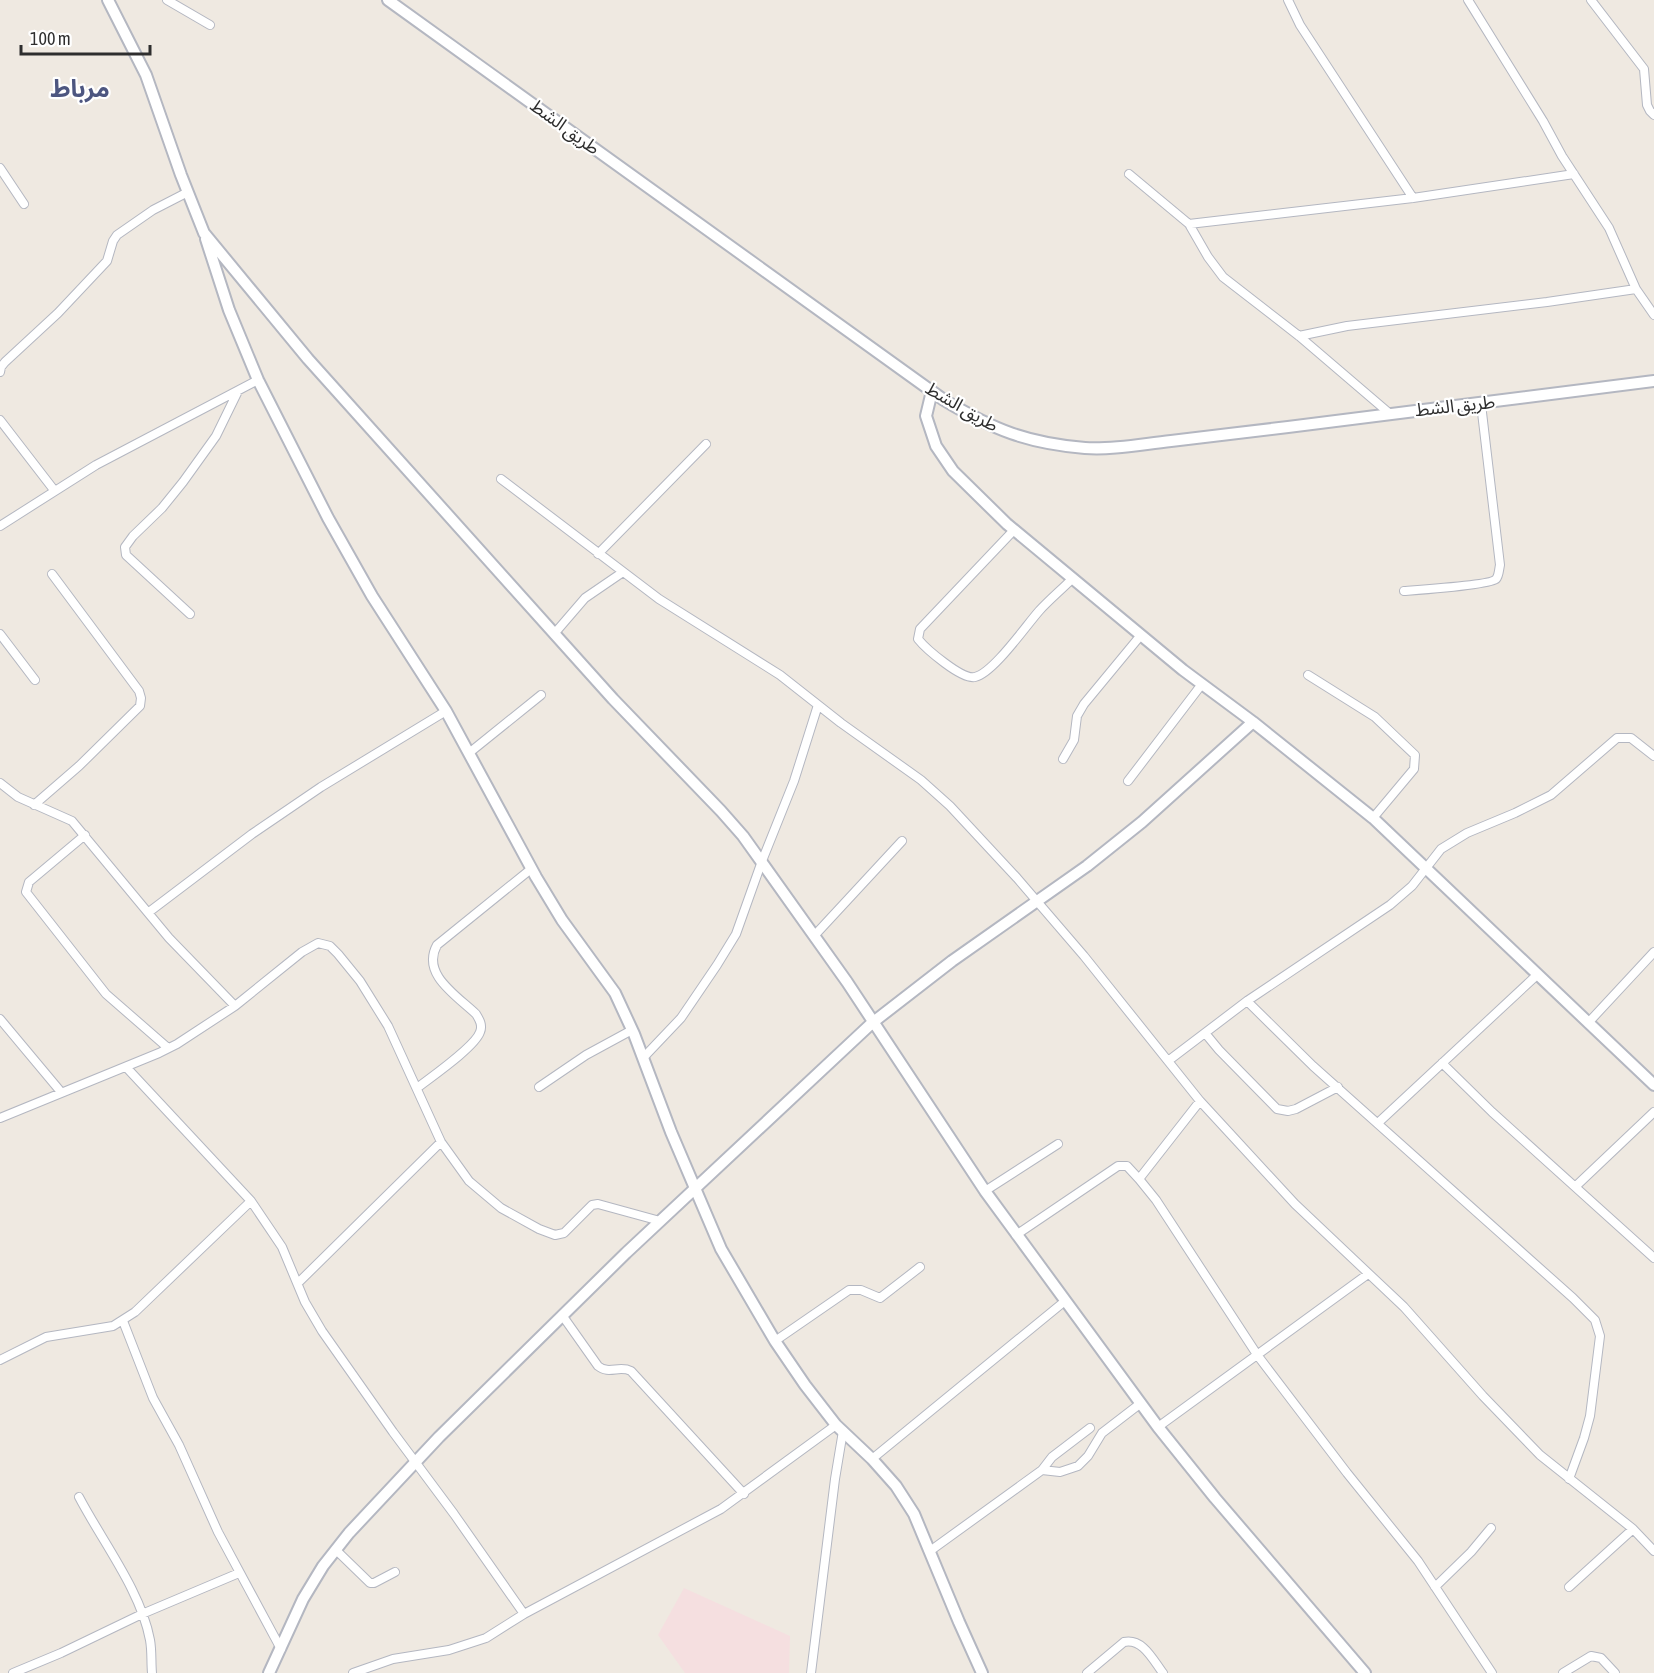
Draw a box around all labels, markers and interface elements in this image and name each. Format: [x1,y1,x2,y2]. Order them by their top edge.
scale bar [21,18,150,56]
text: 100 m [30,28,71,49]
district label: مرباط [50,75,110,103]
street label: طريق الشط [526,94,604,160]
street label: طريق الشط [922,377,1002,437]
street label: طريق الشط [1414,391,1496,421]

